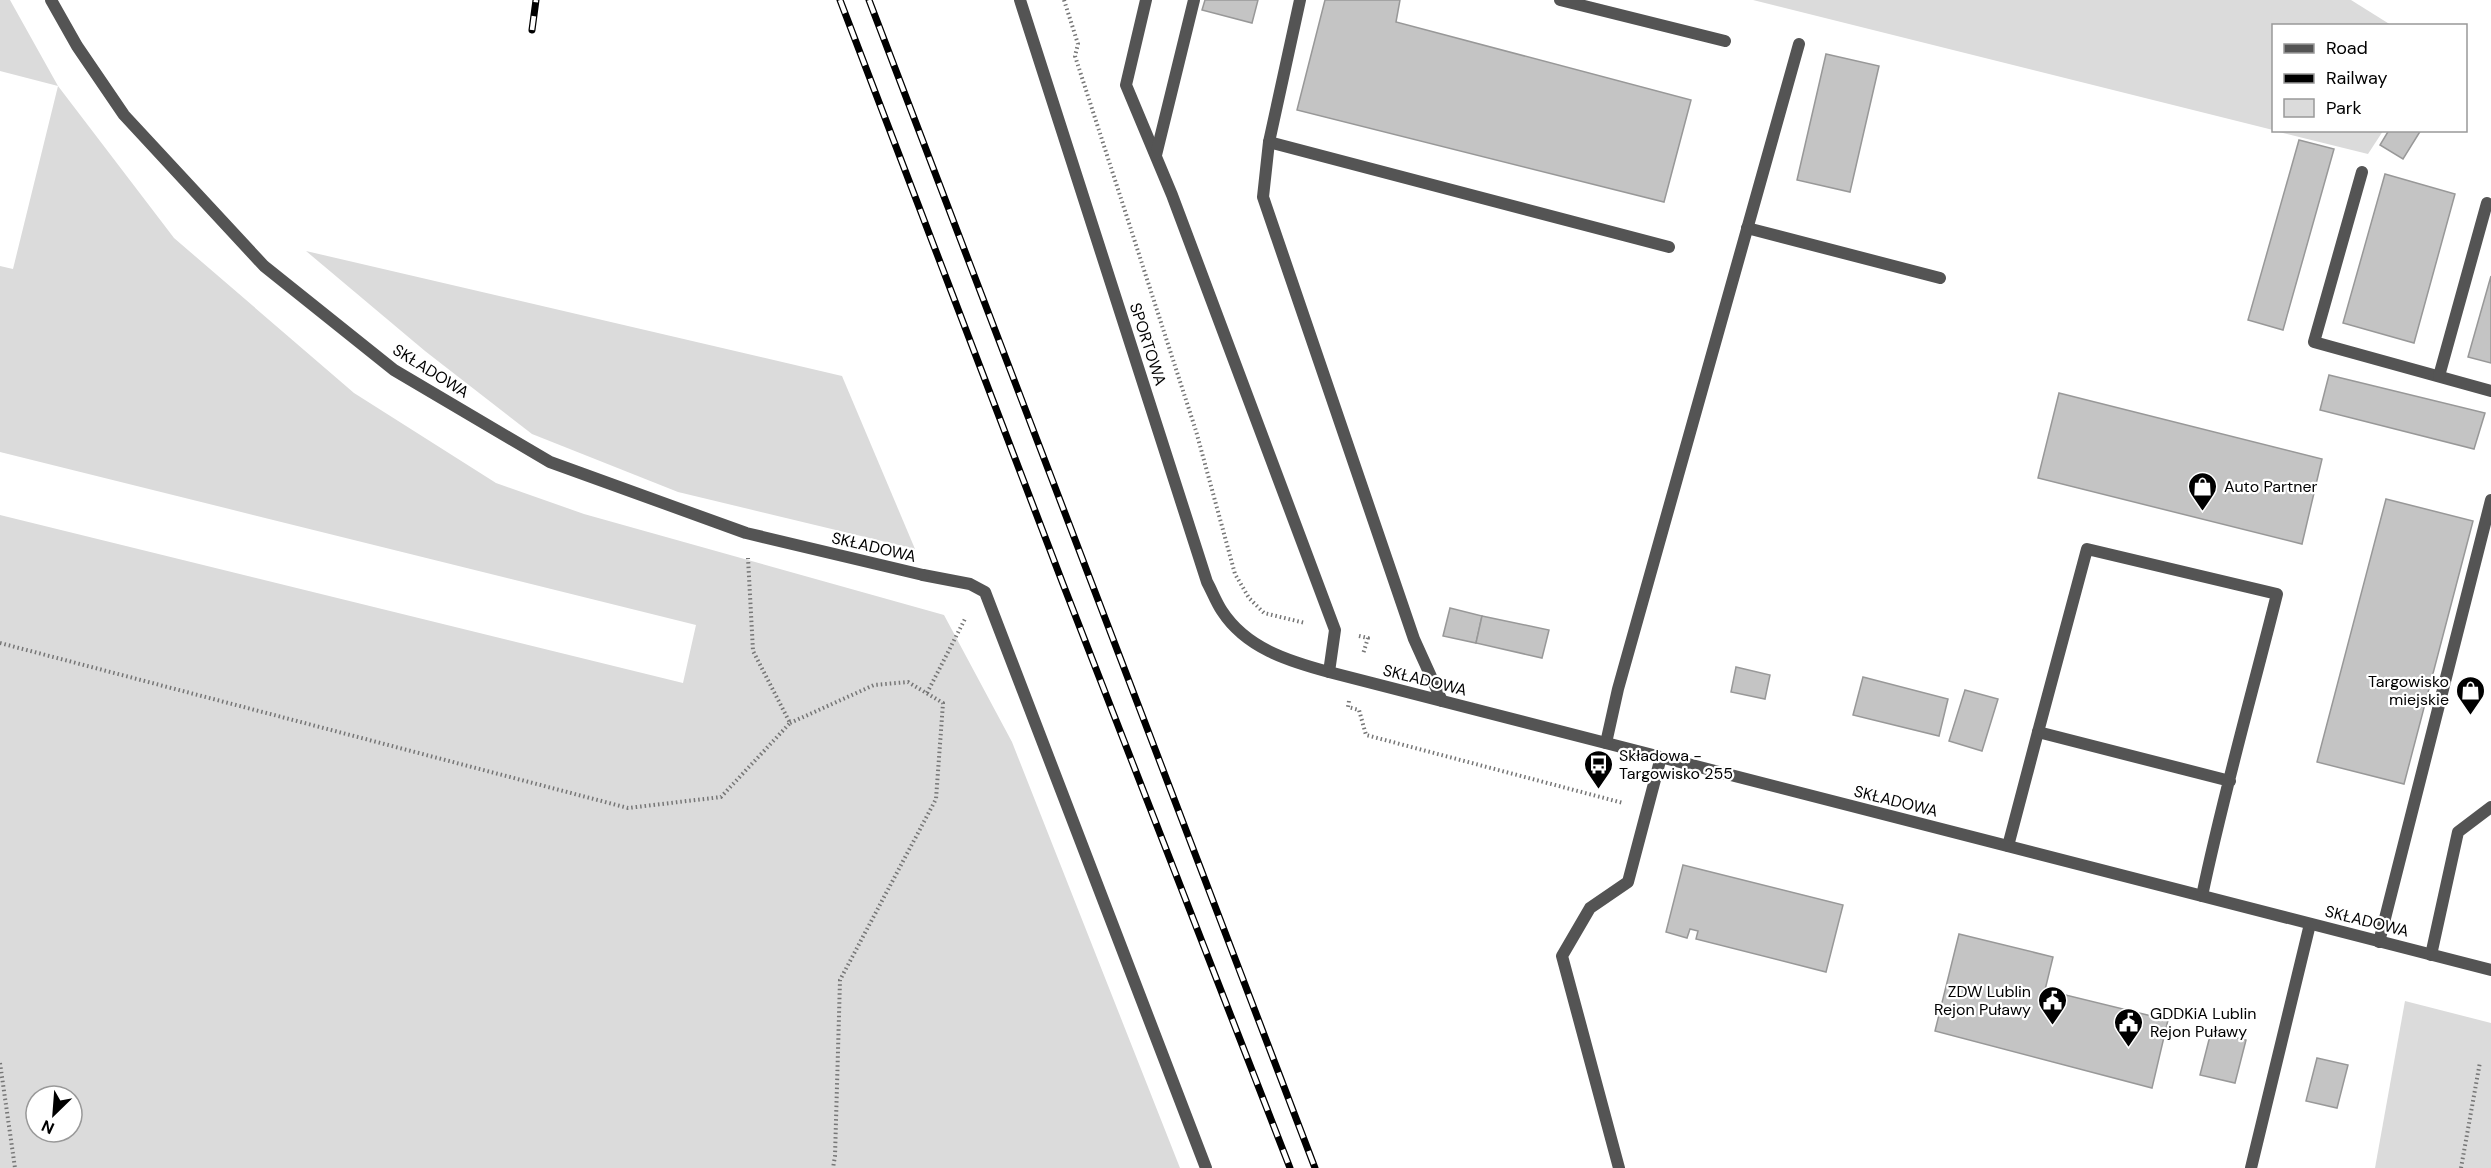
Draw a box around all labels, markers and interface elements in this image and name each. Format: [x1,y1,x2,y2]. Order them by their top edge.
legend [2272,24,2467,132]
text: Road [2326,36,2368,60]
text: Railway [2326,66,2388,90]
text: Park [2326,96,2362,120]
street label: SPORTOWA [1125,300,1171,388]
street label: SKŁADOWA [389,339,473,403]
shop icon: Auto Partner [2187,470,2219,512]
place label: Auto Partner [2224,476,2317,497]
street label: SKŁADOWA [830,527,919,567]
street label: SKŁADOWA [1381,659,1470,701]
place label: Targowisko miejskie [2368,671,2449,710]
shop icon: Targowisko miejskie [2454,674,2486,716]
place label: Składowa - Targowisko 255 [1619,745,1733,784]
bus stop icon: Składowa - Targowisko 255 [1582,748,1614,790]
street label: SKŁADOWA [1852,780,1941,822]
street label: SKŁADOWA [2323,900,2412,942]
place label: ZDW Lublin Rejon Puławy [1934,981,2031,1020]
public building icon: ZDW Lublin Rejon Puławy [2036,984,2068,1026]
place label: GDDKiA Lublin Rejon Puławy [2150,1003,2256,1042]
public building icon: GDDKiA Lublin Rejon Puławy [2113,1006,2145,1048]
north arrow [24,1084,84,1144]
text: N [38,1115,58,1139]

